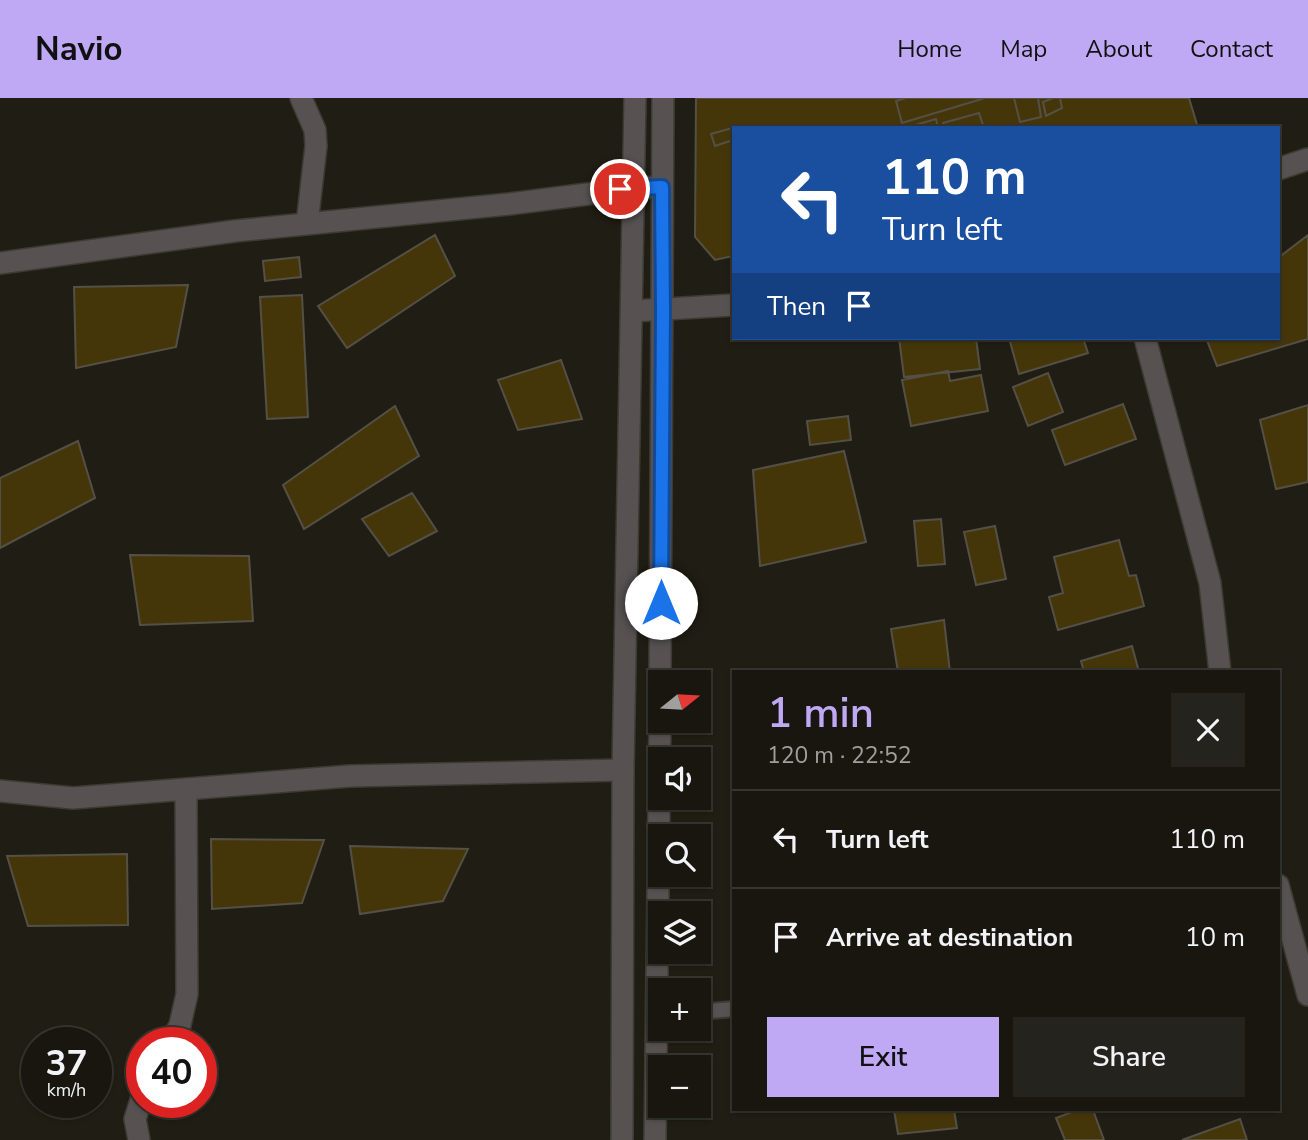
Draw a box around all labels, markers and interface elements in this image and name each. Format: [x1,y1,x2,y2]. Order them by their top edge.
text: Navio [35,27,122,72]
text: Home [897,33,962,65]
text: Map [1000,33,1047,65]
text: About [1085,33,1152,65]
text: Contact [1190,33,1273,65]
text: 110 m [882,144,1026,211]
icon: left [767,154,858,245]
pin [590,159,650,219]
icon: arrive [601,170,639,208]
text: Turn left [882,208,1002,251]
icon: arrive [840,287,878,325]
text: Then [767,289,826,324]
position arrow [624,566,698,640]
north arrow [648,670,710,733]
map controls [648,670,711,1118]
text: 1 min [767,685,874,742]
button: close [1171,693,1245,767]
text: 120 m · 22:52 [767,740,912,771]
button: sound [648,747,711,810]
icon: left [767,820,805,858]
text: Turn left [826,822,929,857]
text: 110 m [1169,822,1245,857]
button: search [648,824,711,887]
button: layers [648,901,711,964]
icon: arrive [767,918,805,956]
text: Arrive at destination [826,920,1073,955]
text: 10 m [1185,920,1245,955]
button: + [648,978,711,1041]
button: Exit [767,1017,999,1097]
button: Share [1013,1017,1245,1097]
speed limit sign: 40 [126,1027,217,1118]
text: 37 [45,1040,88,1087]
button: − [648,1055,711,1118]
text: km/h [47,1078,86,1102]

